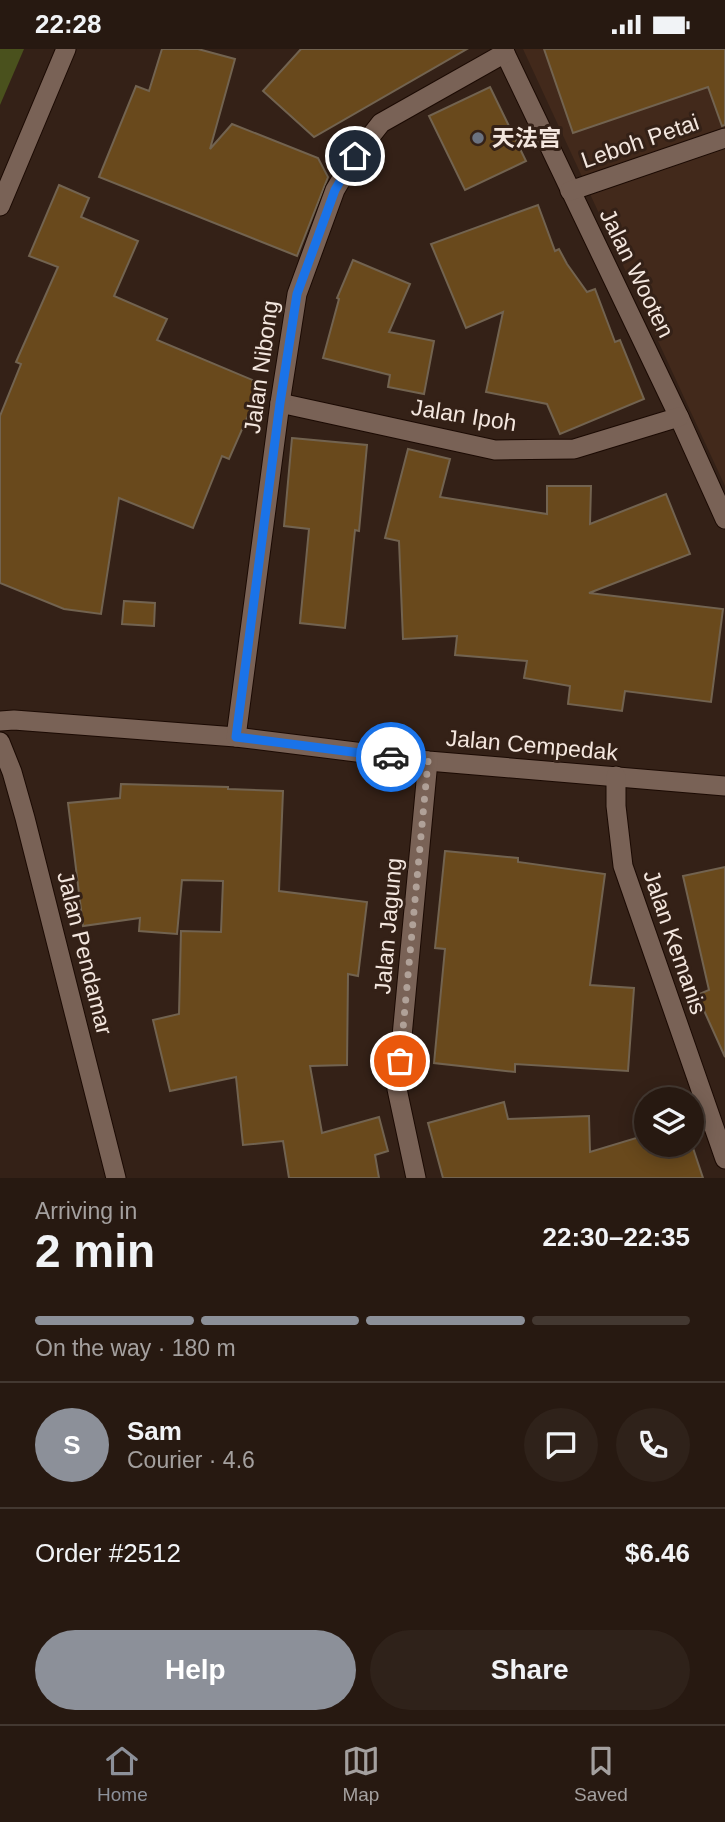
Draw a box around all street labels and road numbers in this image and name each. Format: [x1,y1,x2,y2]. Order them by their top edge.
street label: Leboh Petai [578,109,702,173]
street label: Jalan Wooten [595,204,679,342]
street label: Jalan Nibong [239,299,283,435]
street label: Jalan Ipoh [410,394,518,436]
street label: Jalan Cempedak [445,725,620,766]
street label: Jalan Jagung [369,857,407,995]
street label: Jalan Kemanis [638,866,712,1018]
street label: Jalan Pendamar [52,869,118,1038]

